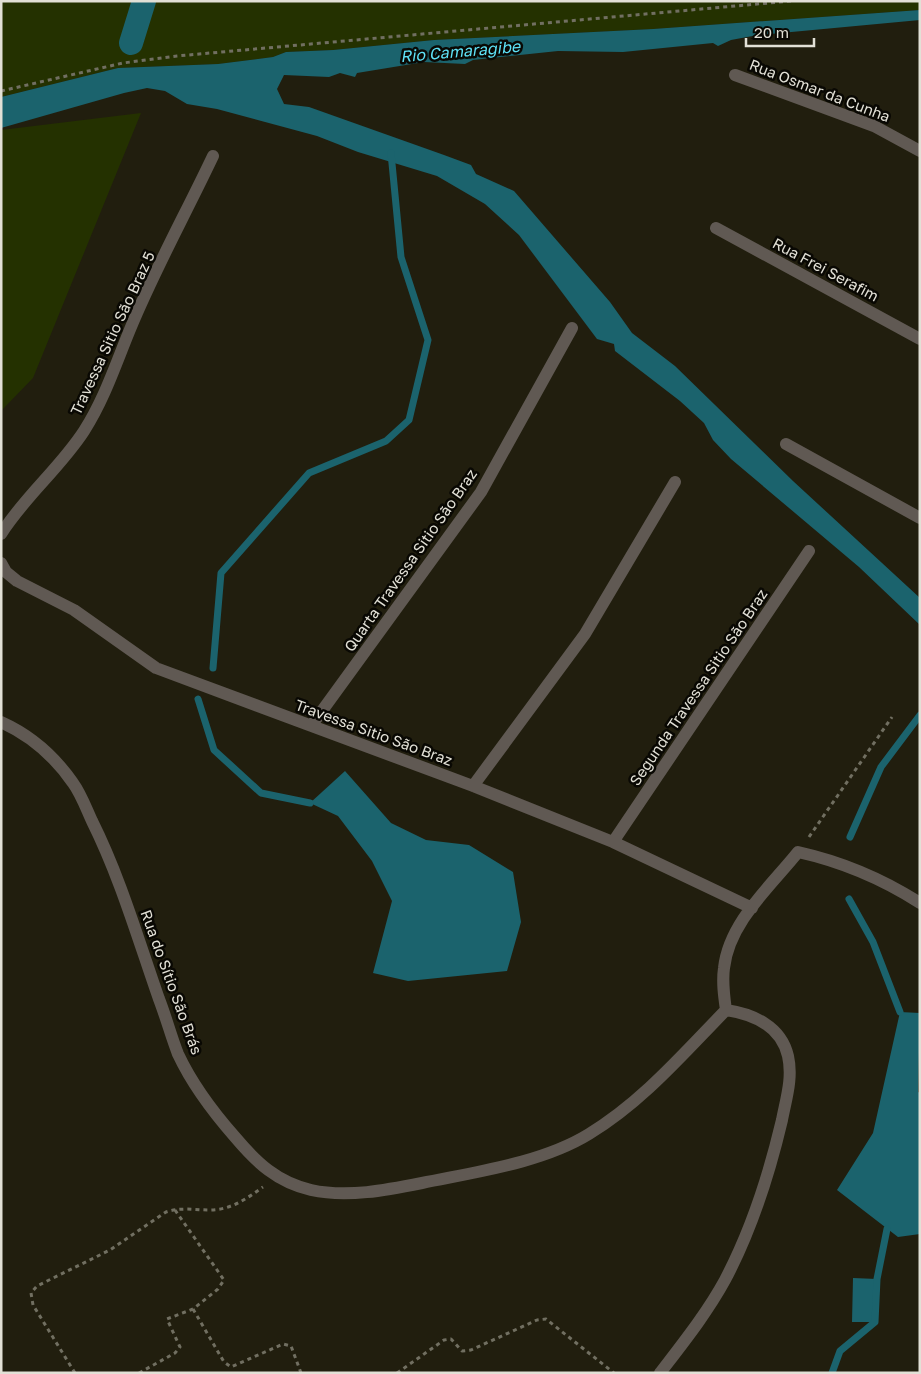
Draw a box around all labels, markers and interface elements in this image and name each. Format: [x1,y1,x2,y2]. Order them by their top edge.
scale bar [746,15,814,47]
text: 20 m [754,23,789,41]
water label: Rio Camaragibe [399,36,522,66]
street label: Rua Osmar da Cunha [747,55,893,125]
street label: Rua Frei Serafim [770,233,882,305]
street label: Travessa Sitio São Braz 5 [66,248,158,418]
street label: Quarta Travessa Sitio São Braz [340,465,480,655]
street label: Segunda Travessa Sitio São Braz [625,585,771,789]
street label: Travessa Sitio São Braz [293,695,455,769]
street label: Rua do Sítio São Brás [137,907,207,1057]

